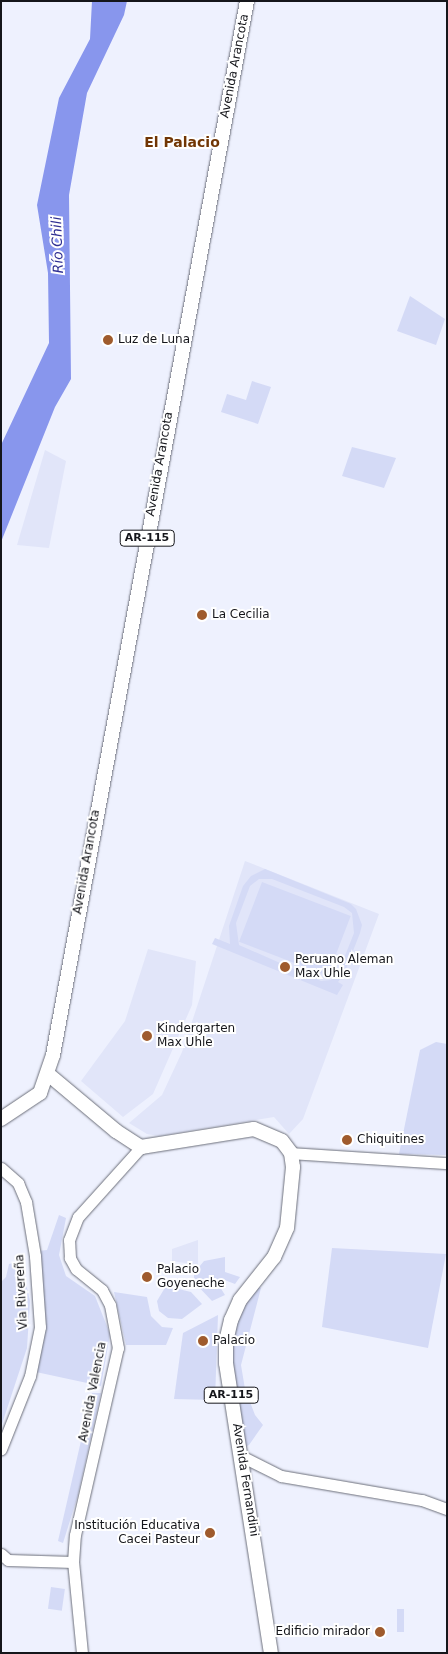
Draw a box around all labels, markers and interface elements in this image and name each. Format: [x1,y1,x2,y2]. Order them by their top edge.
street label: Avenida Arancota [218,13,252,119]
district label: El Palacio [144,134,220,150]
water label: Río Chili [48,216,66,274]
place label: Luz de Luna [118,333,190,347]
marker: Luz de Luna [102,334,114,346]
street label: Avenida Arancota [144,411,176,517]
road number: AR-115 [120,530,174,546]
place label: La Cecilia [212,608,270,622]
marker: La Cecilia [196,609,208,621]
street label: Avenida Arancota [71,809,103,915]
place label: Peruano Aleman Max Uhle [295,953,393,981]
marker: Peruano Aleman Max Uhle [279,961,291,973]
place label: Kindergarten Max Uhle [157,1022,235,1050]
marker: Kindergarten Max Uhle [141,1030,153,1042]
place label: Chiquitines [357,1133,424,1147]
marker: Chiquitines [341,1134,353,1146]
street label: Via Rivereña [13,1254,31,1330]
place label: Palacio Goyeneche [157,1263,225,1291]
marker: Palacio Goyeneche [141,1271,153,1283]
place label: Palacio [213,1334,255,1348]
marker: Palacio [197,1335,209,1347]
street label: Avenida Valencia [76,1341,110,1443]
road number: AR-115 [204,1386,258,1404]
street label: Avenida Fernandini [229,1422,261,1538]
place label: Institución Educativa Cacei Pasteur [74,1519,200,1547]
marker: Institución Educativa Cacei Pasteur [204,1527,216,1539]
place label: Edificio mirador [276,1625,370,1639]
marker: Edificio mirador [374,1626,386,1638]

